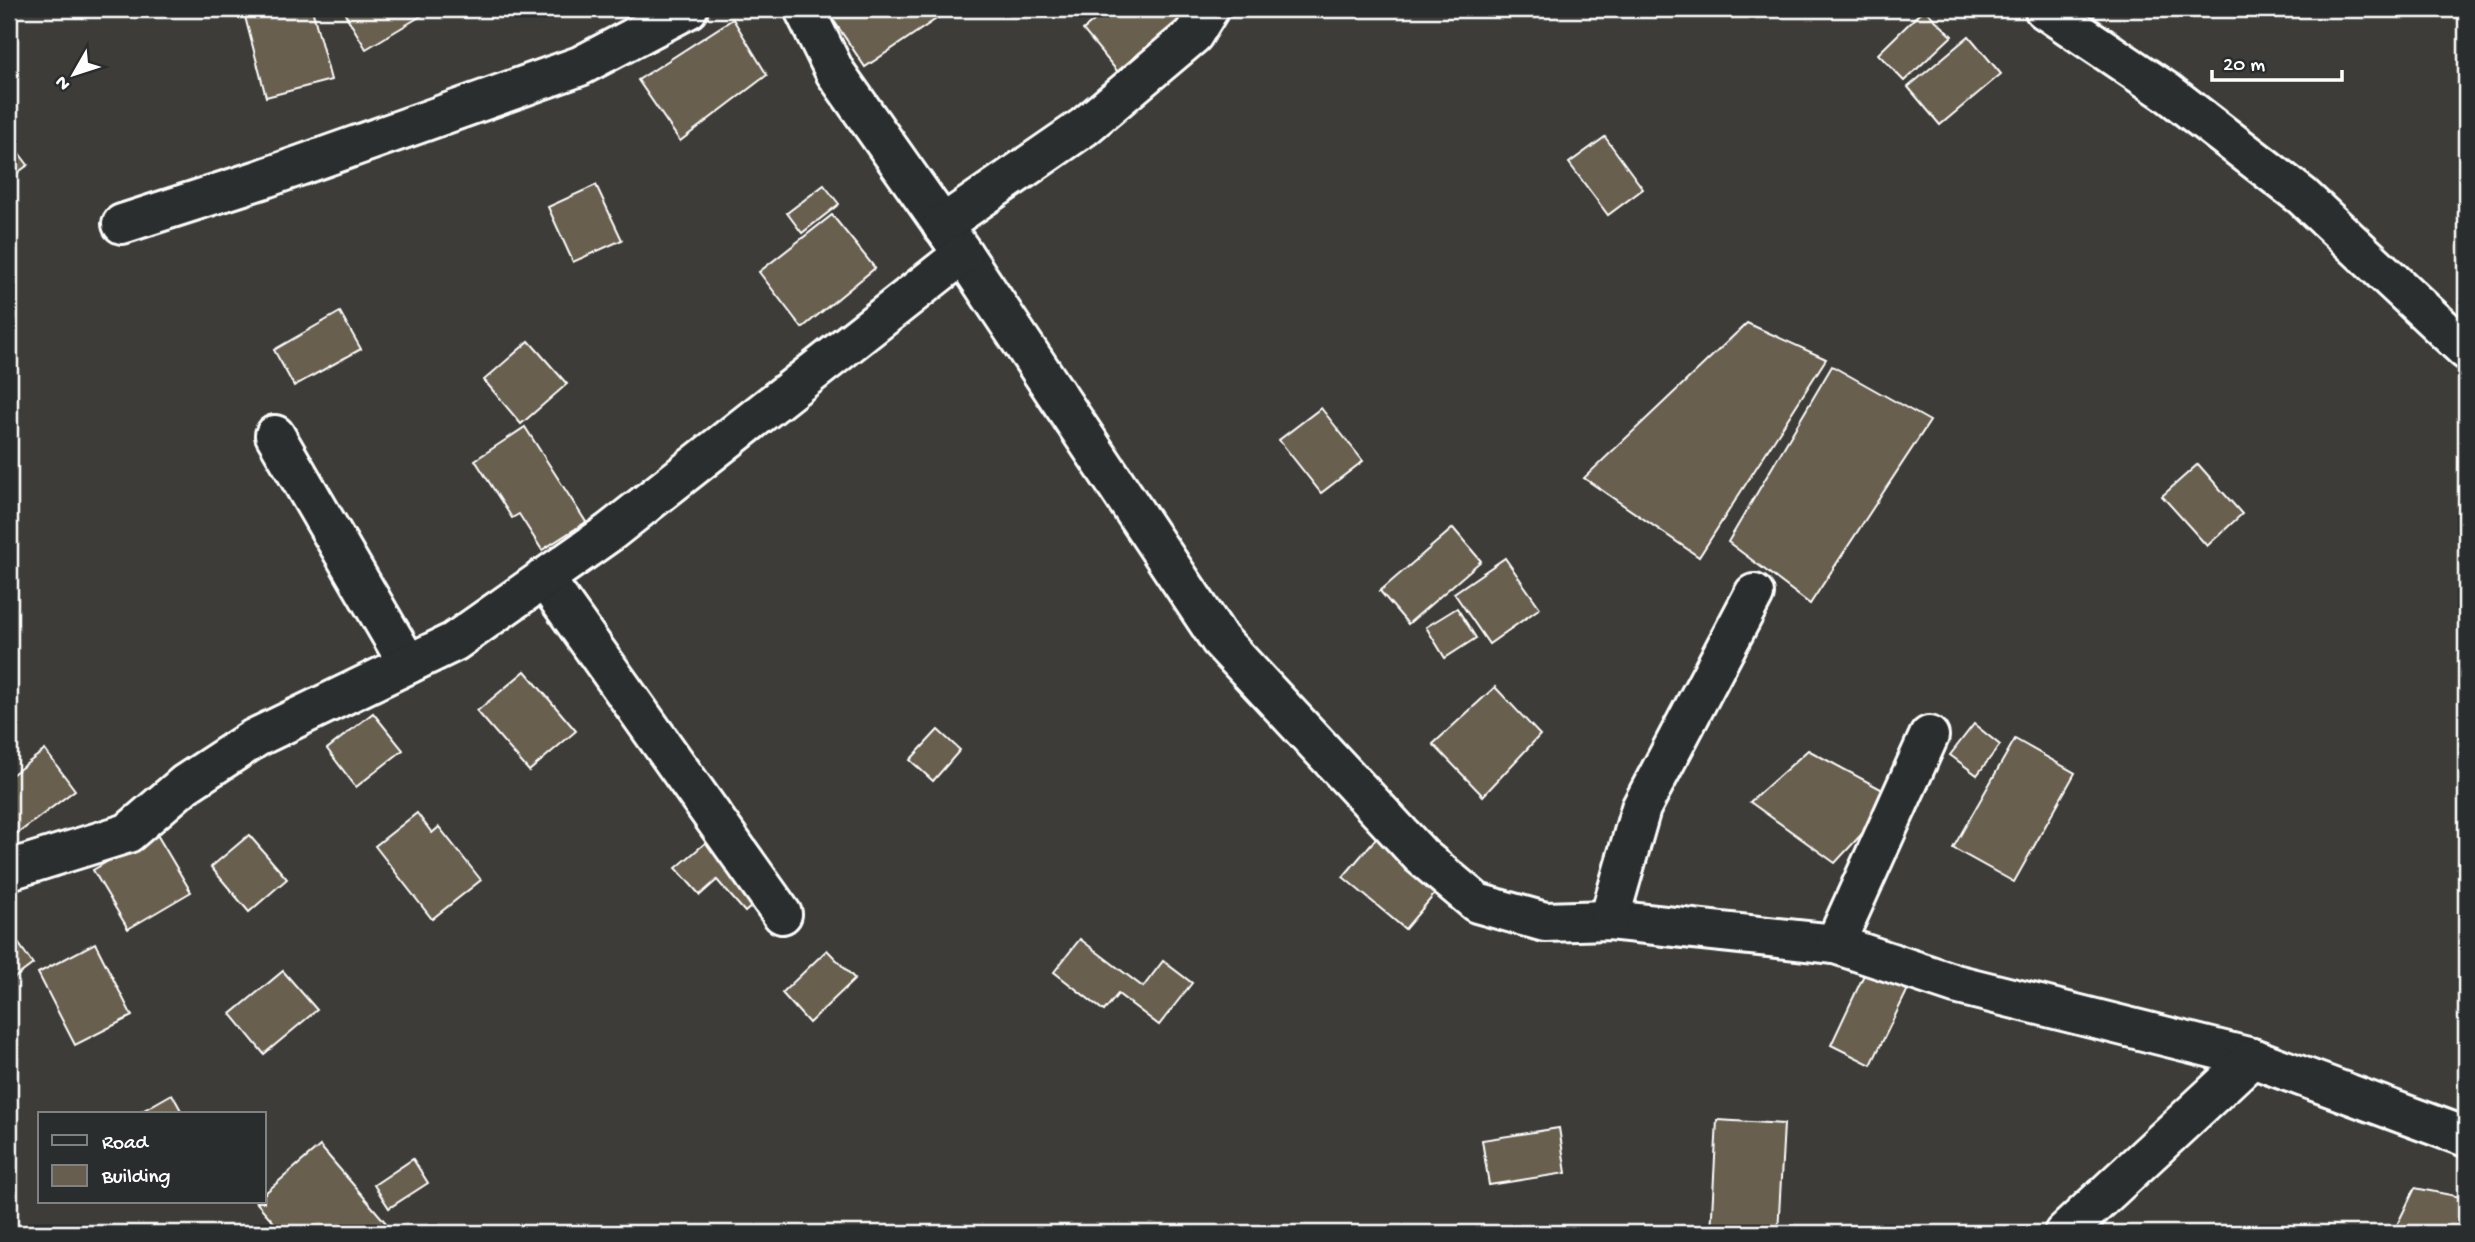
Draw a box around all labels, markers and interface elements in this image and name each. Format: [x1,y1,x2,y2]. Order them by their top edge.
north arrow [38,38,108,108]
scale bar [2212,38,2342,82]
text: 20 m [2223,54,2265,79]
text: N [51,70,76,95]
legend [38,1112,266,1204]
text: Road [102,1132,150,1157]
text: Building [101,1166,171,1191]

